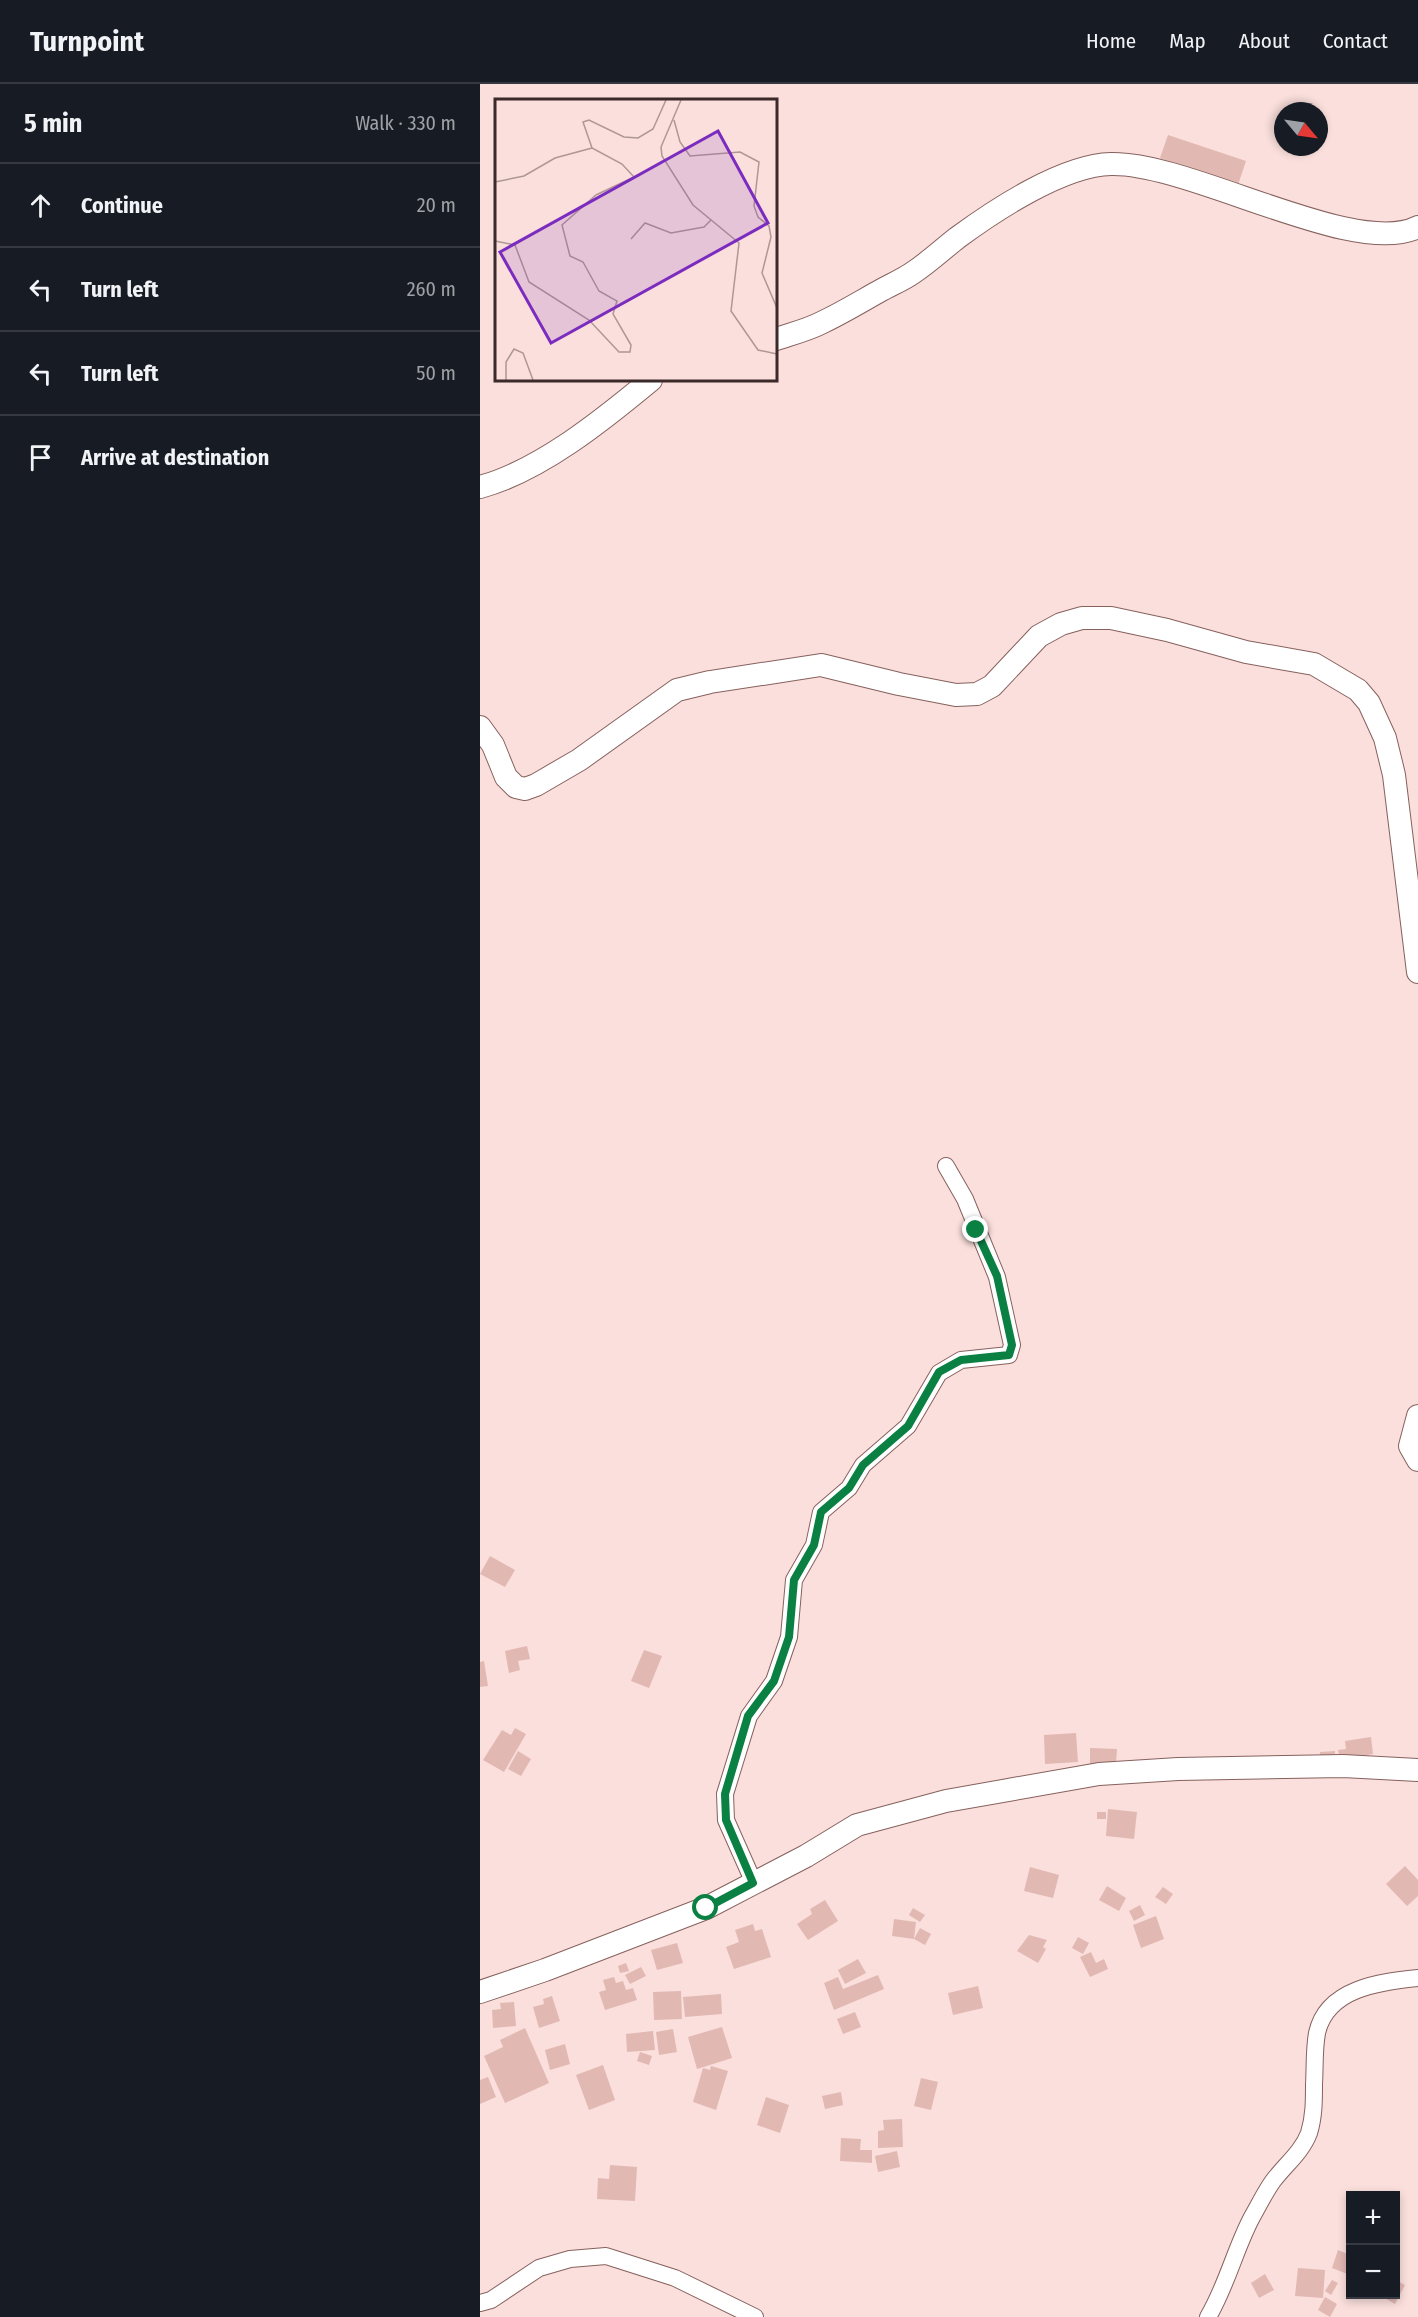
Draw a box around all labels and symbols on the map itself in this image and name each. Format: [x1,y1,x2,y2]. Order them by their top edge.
inset map [495,99,777,381]
north arrow [1274,102,1328,156]
route end [962,1216,988,1242]
route start [692,1894,718,1920]

